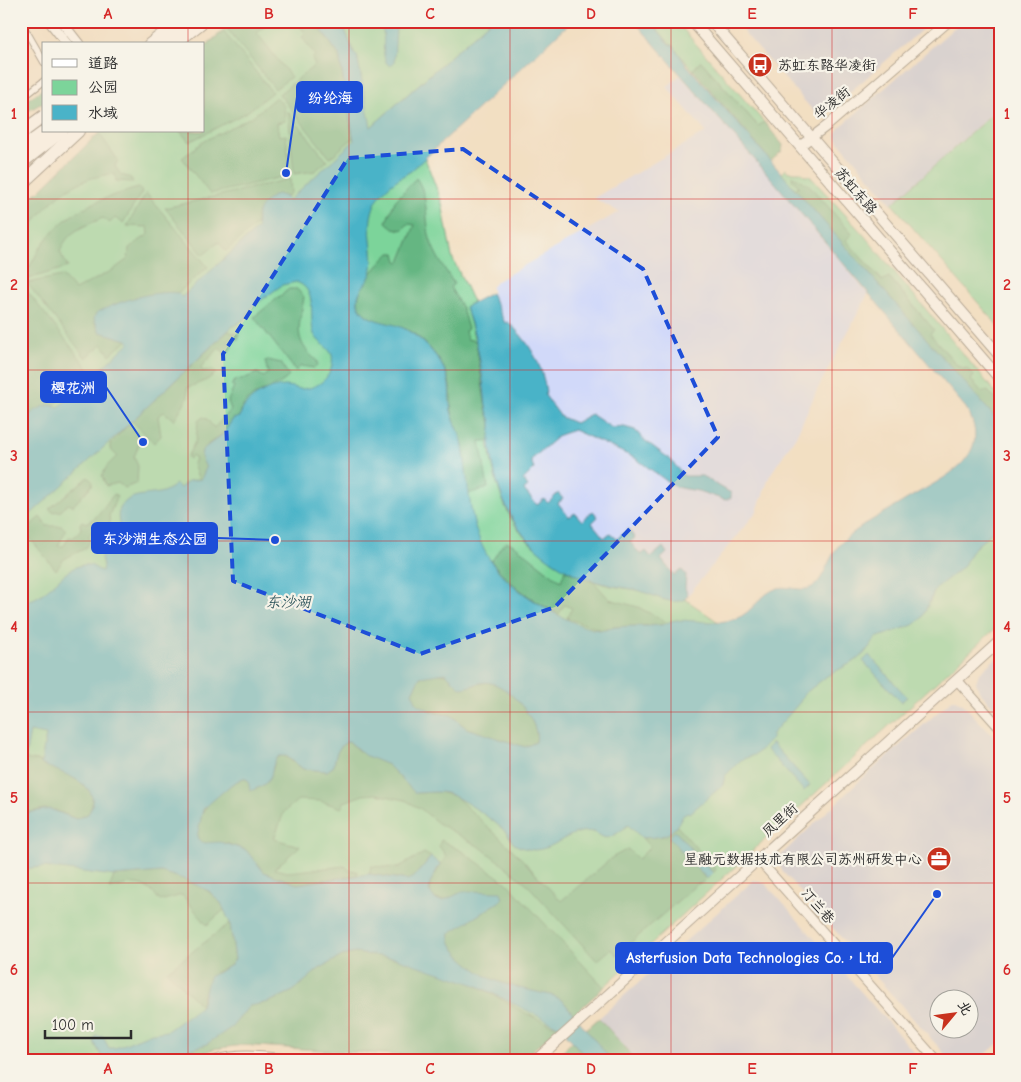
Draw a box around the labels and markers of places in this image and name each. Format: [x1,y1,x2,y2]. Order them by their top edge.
bus stop icon: 苏虹东路华凌街 [747,52,773,78]
place label: 苏虹东路华凌街 [778,57,876,74]
callout: 纷纶海 [297,82,362,112]
callout: 樱花洲 [41,372,106,402]
callout: 东沙湖生态公园 [92,523,217,553]
office icon: 星融元数据技术有限公司苏州研发中心 [926,846,952,872]
place label: 星融元数据技术有限公司苏州研发中心 [684,851,922,868]
callout: Asterfusion Data Technologies Co.，Ltd. [616,943,892,973]

